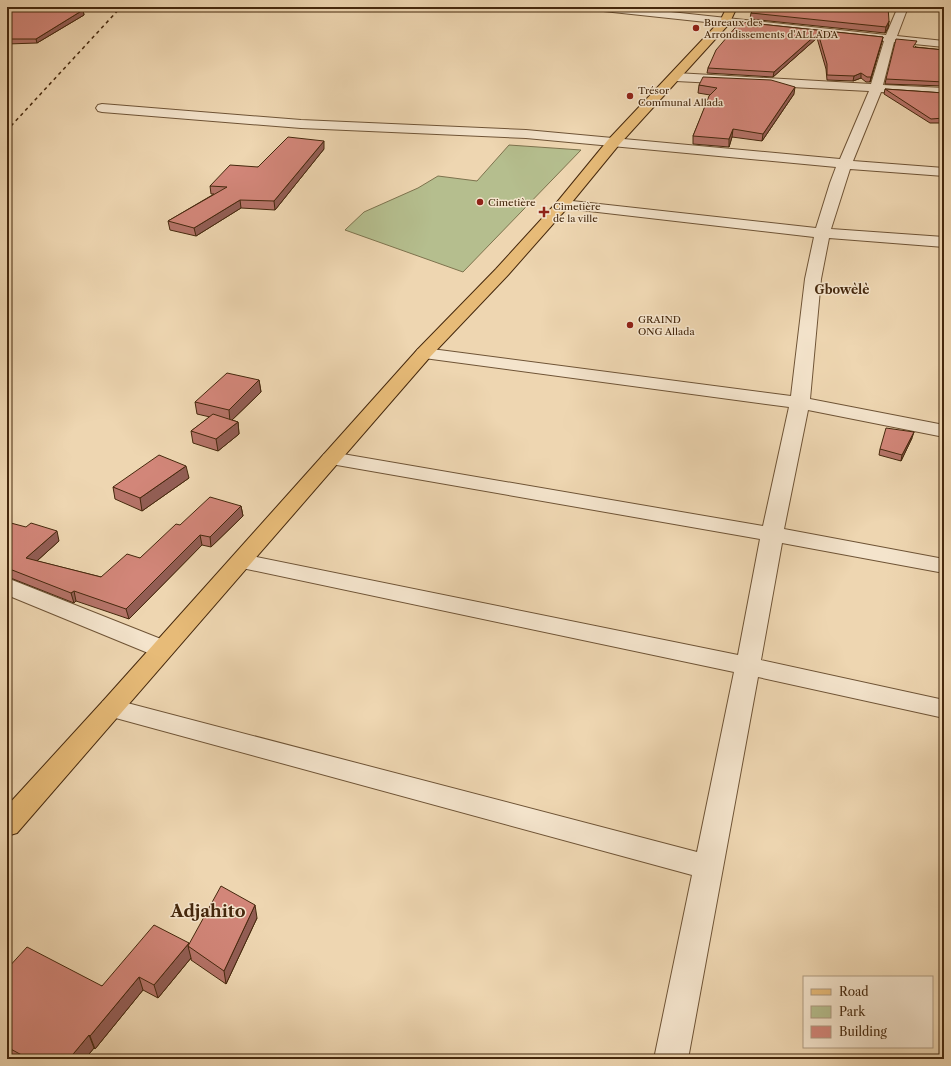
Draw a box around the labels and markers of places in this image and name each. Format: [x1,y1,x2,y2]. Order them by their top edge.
place label: Bureaux des Arrondissements d'ALLADA [703,16,839,41]
marker: Bureaux des Arrondissements d'ALLADA [691,23,701,33]
place label: Trésor Communal Allada [638,84,724,109]
marker: Trésor Communal Allada [625,91,635,101]
place label: Cimetière [488,196,536,209]
marker: Cimetière [475,197,485,207]
place label: Cimetière de la ville [553,200,601,225]
marker: Cimetière de la ville [538,206,550,218]
place label: GRAIND ONG Allada [638,313,695,338]
marker: GRAIND ONG Allada [625,320,635,330]

